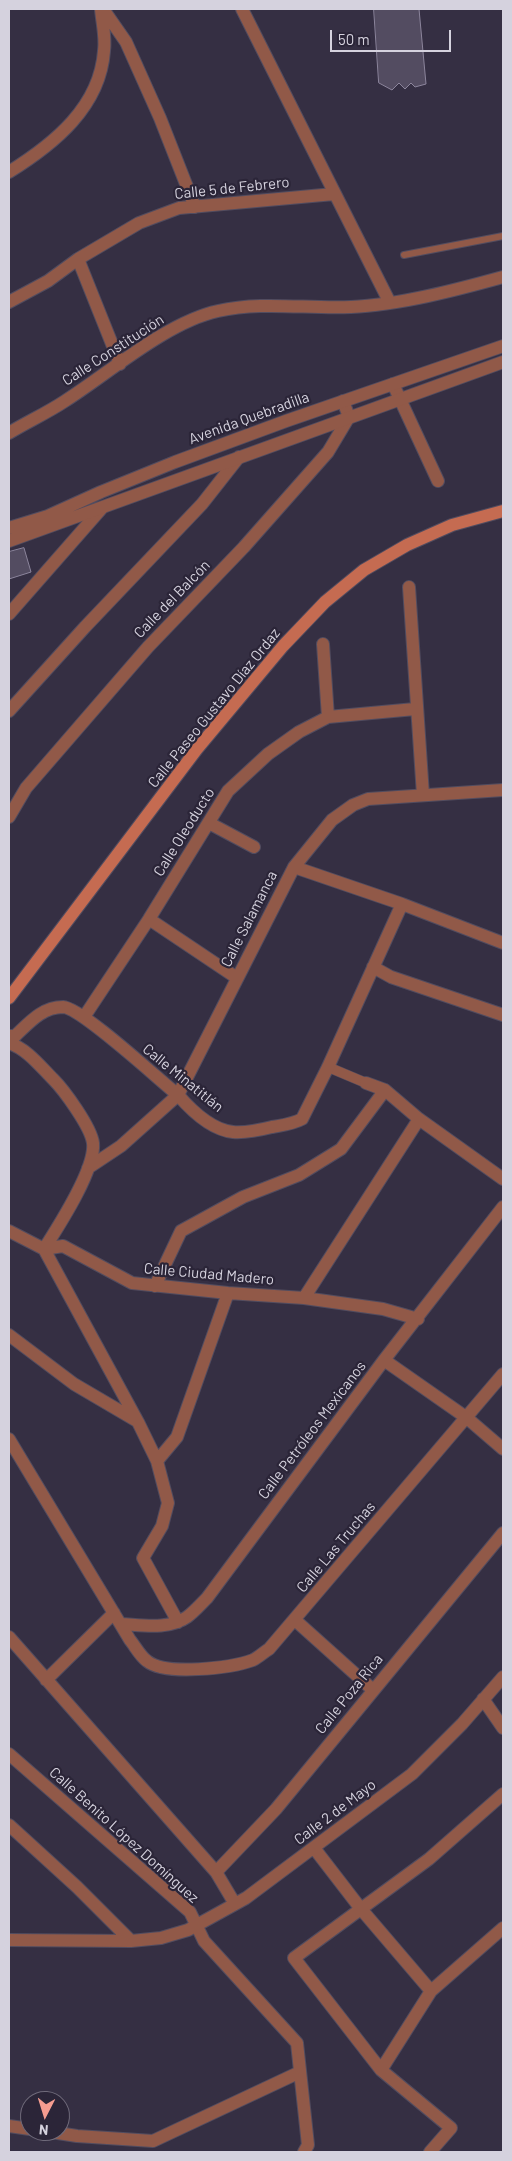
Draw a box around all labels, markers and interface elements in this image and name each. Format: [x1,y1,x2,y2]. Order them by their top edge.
scale bar [332,20,453,52]
text: 50 m [338,30,370,48]
street label: Calle 5 de Febrero [174,173,290,203]
street label: Calle Constitución [59,310,167,390]
street label: Avenida Quebradilla [186,388,312,448]
street label: Calle del Balcón [130,556,214,642]
street label: Calle Paseo Gustavo Díaz Ordaz [144,625,284,791]
street label: Calle Oleoducto [150,784,218,880]
street label: Calle Salamanca [217,868,281,970]
street label: Calle Minatitlán [139,1040,227,1116]
street label: Calle Ciudad Madero [143,1259,275,1289]
street label: Calle Petróleos Mexicanos [254,1357,370,1503]
street label: Calle Las Truchas [293,1498,379,1596]
street label: Calle Poza Rica [311,1651,387,1737]
street label: Calle Benito López Domínguez [46,1763,202,1907]
street label: Calle 2 de Mayo [290,1775,380,1849]
north arrow [20,2091,70,2141]
text: N [38,2122,49,2139]

